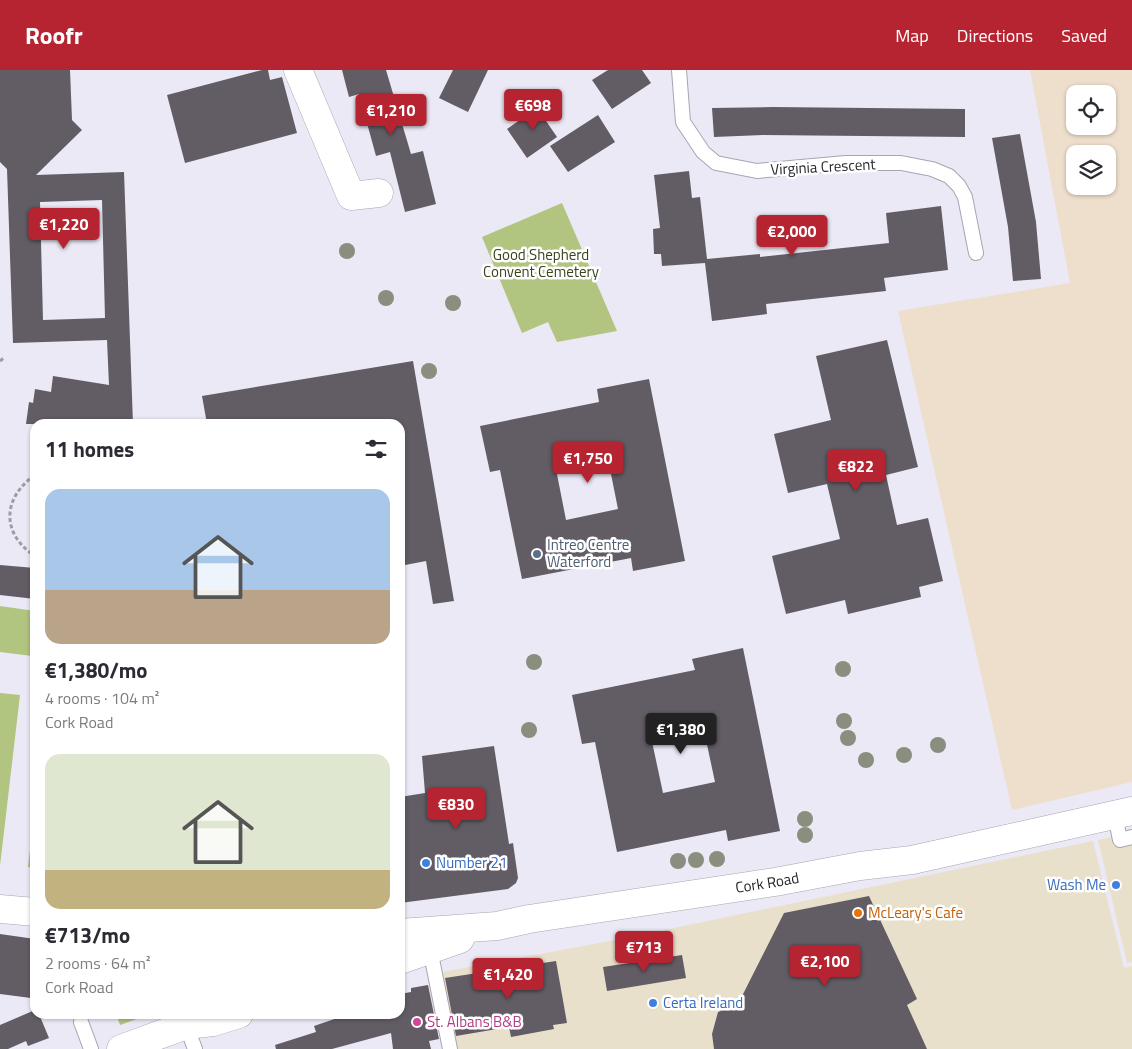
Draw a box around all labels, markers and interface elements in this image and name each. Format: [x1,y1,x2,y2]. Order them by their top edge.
text: Roofr [25,17,83,53]
text: Map [895,22,929,49]
text: Directions [957,22,1033,49]
text: Saved [1061,22,1107,49]
map controls [1066,85,1116,195]
button: locate [1066,85,1116,135]
pin: €698 [503,88,563,131]
pin: €1,210 [350,93,432,136]
text: €698 [515,93,551,117]
text: €1,210 [366,98,416,122]
button: layers [1066,145,1116,195]
street label: Virginia Crescent [770,152,877,181]
pin: €1,220 [23,208,105,250]
text: €1,220 [39,212,89,236]
pin: €2,000 [751,214,833,257]
text: €2,000 [767,219,817,243]
park label: Good Shepherd Convent Cemetery [483,243,599,283]
text: 11 homes [45,433,134,465]
icon: filters [362,435,390,463]
pin: €1,750 [547,442,629,484]
text: €1,750 [563,446,613,470]
pin: €822 [826,450,886,492]
text: €822 [838,454,874,478]
icon: home [173,522,263,612]
place label: Intreo Centre Waterford [547,533,629,573]
marker: Intreo Centre Waterford [531,548,543,560]
text: €1,380/mo [45,654,147,686]
text: 4 rooms · 104 m² [45,686,159,710]
text: Cork Road [45,710,113,734]
pin: €1,380 [640,712,722,755]
text: €1,380 [656,717,706,741]
icon: home [173,787,263,877]
pin: €830 [426,788,486,830]
text: €830 [438,792,474,816]
place label: Number 21 [436,851,507,874]
marker: Number 21 [420,857,432,869]
street label: Cork Road [734,866,801,899]
place label: Wash Me [1047,873,1106,896]
marker: Wash Me [1110,879,1122,891]
place label: McLeary's Cafe [868,901,963,924]
marker: McLeary's Cafe [852,907,864,919]
text: €713/mo [45,919,130,951]
pin: €713 [614,930,674,973]
text: €713 [626,935,662,959]
pin: €2,100 [784,944,866,987]
text: €2,100 [800,949,850,973]
text: 2 rooms · 64 m² [45,951,150,975]
pin: €1,420 [467,958,549,1000]
text: €1,420 [483,962,533,986]
text: Cork Road [45,975,113,999]
place label: Certa Ireland [663,991,743,1014]
marker: Certa Ireland [647,997,659,1009]
place label: St. Albans B&B [427,1010,522,1033]
marker: St. Albans B&B [411,1016,423,1028]

